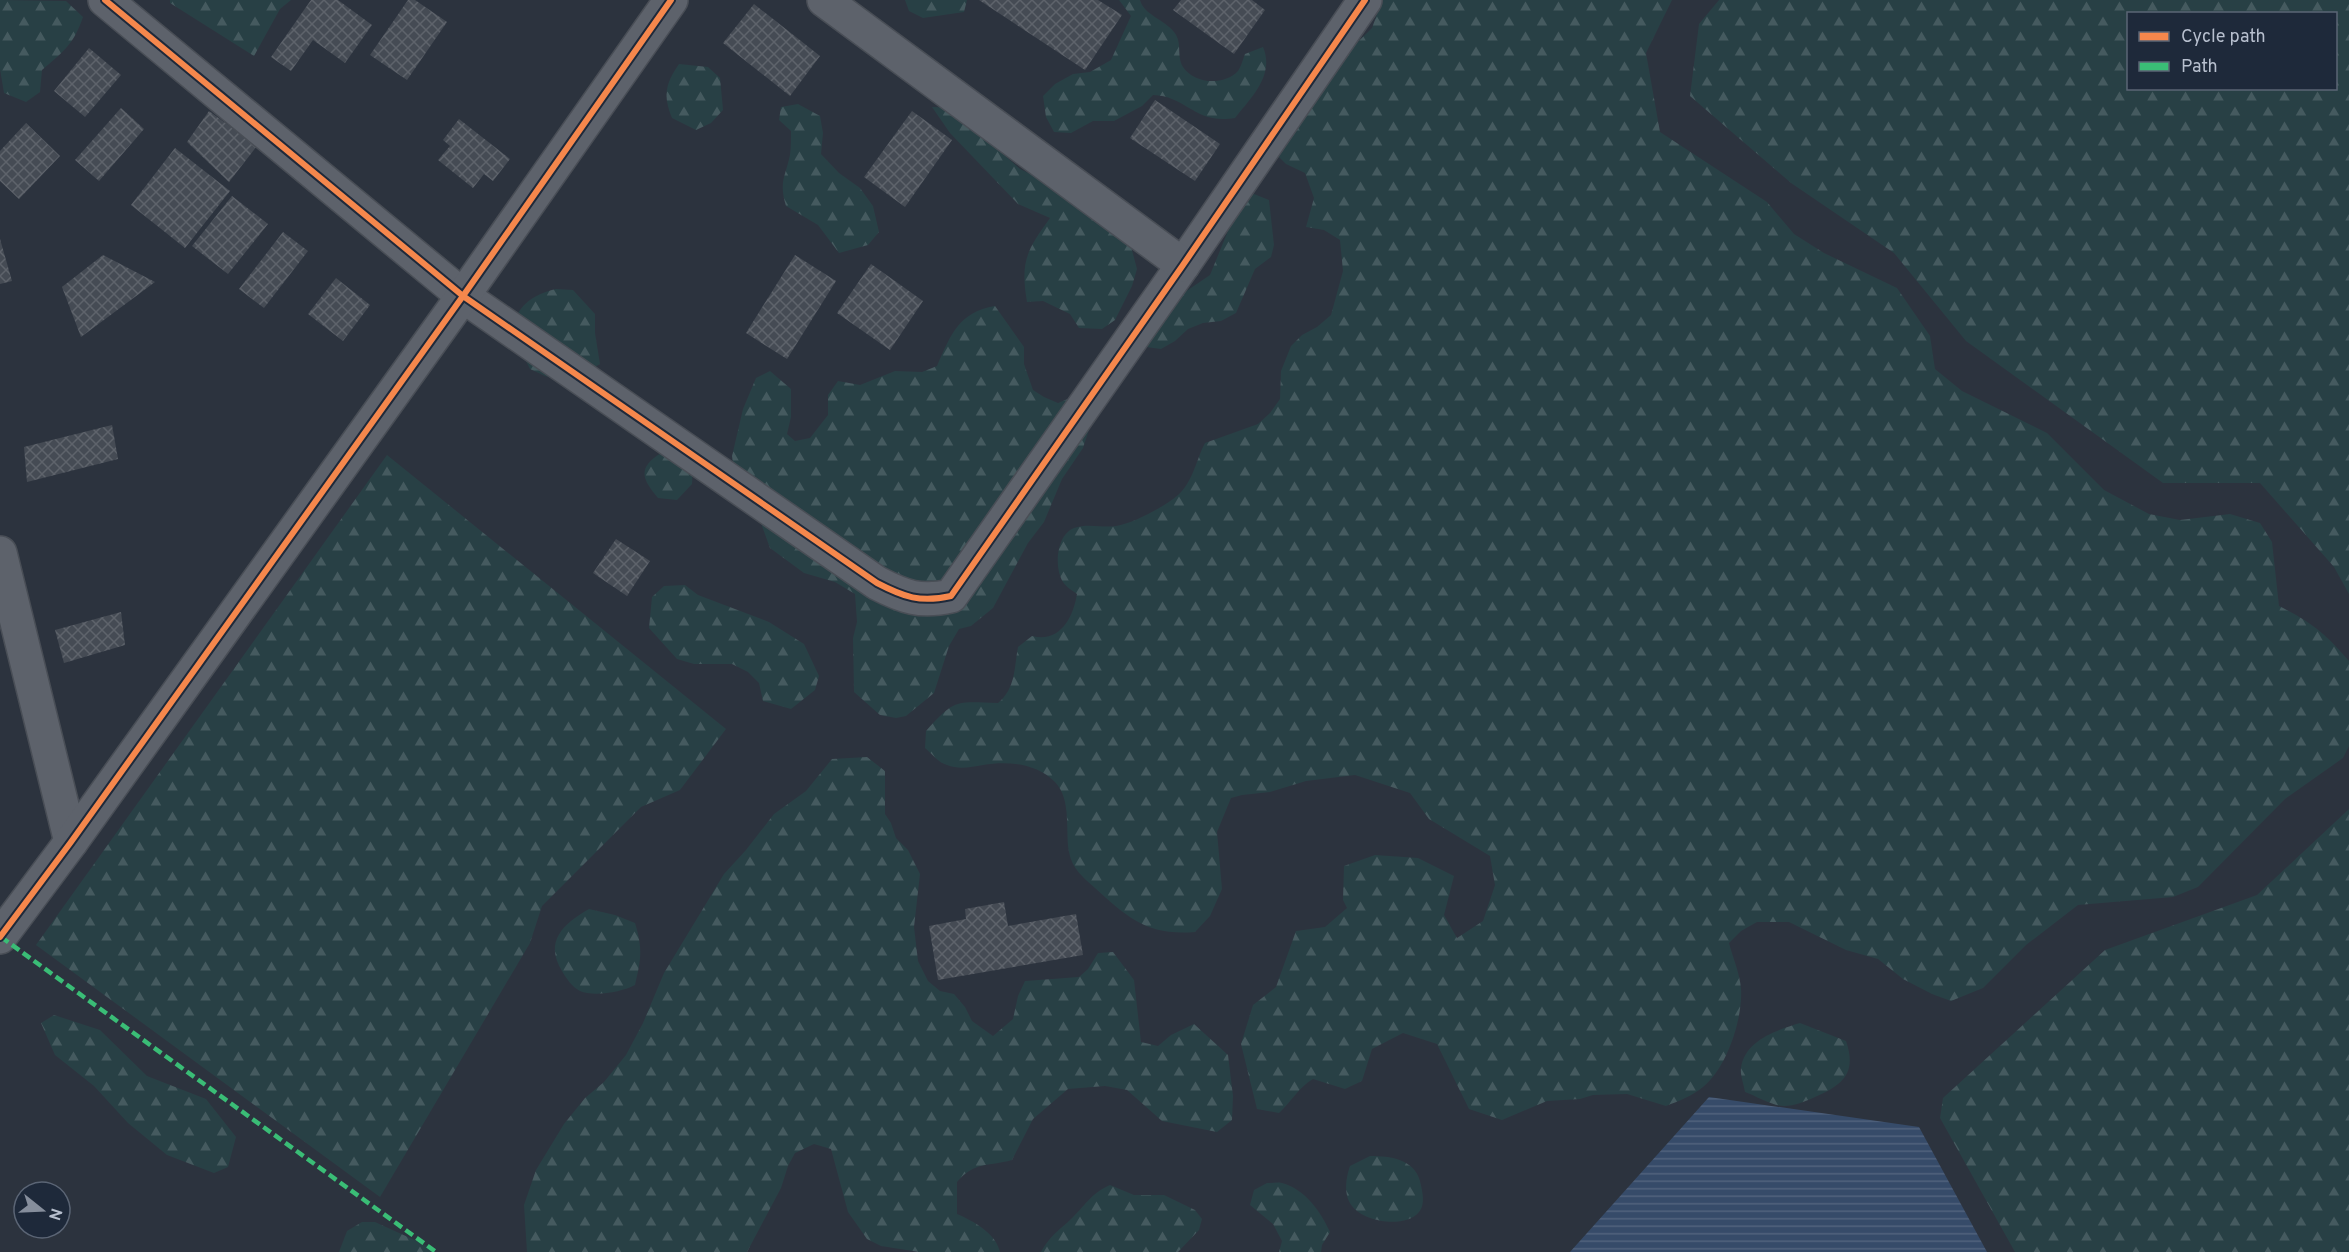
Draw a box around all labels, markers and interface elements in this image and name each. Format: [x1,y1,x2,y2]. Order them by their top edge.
legend [2127,12,2337,90]
text: Cycle path [2181,26,2266,49]
text: Path [2181,56,2218,79]
north arrow [12,1180,72,1240]
text: N [43,1205,66,1223]

